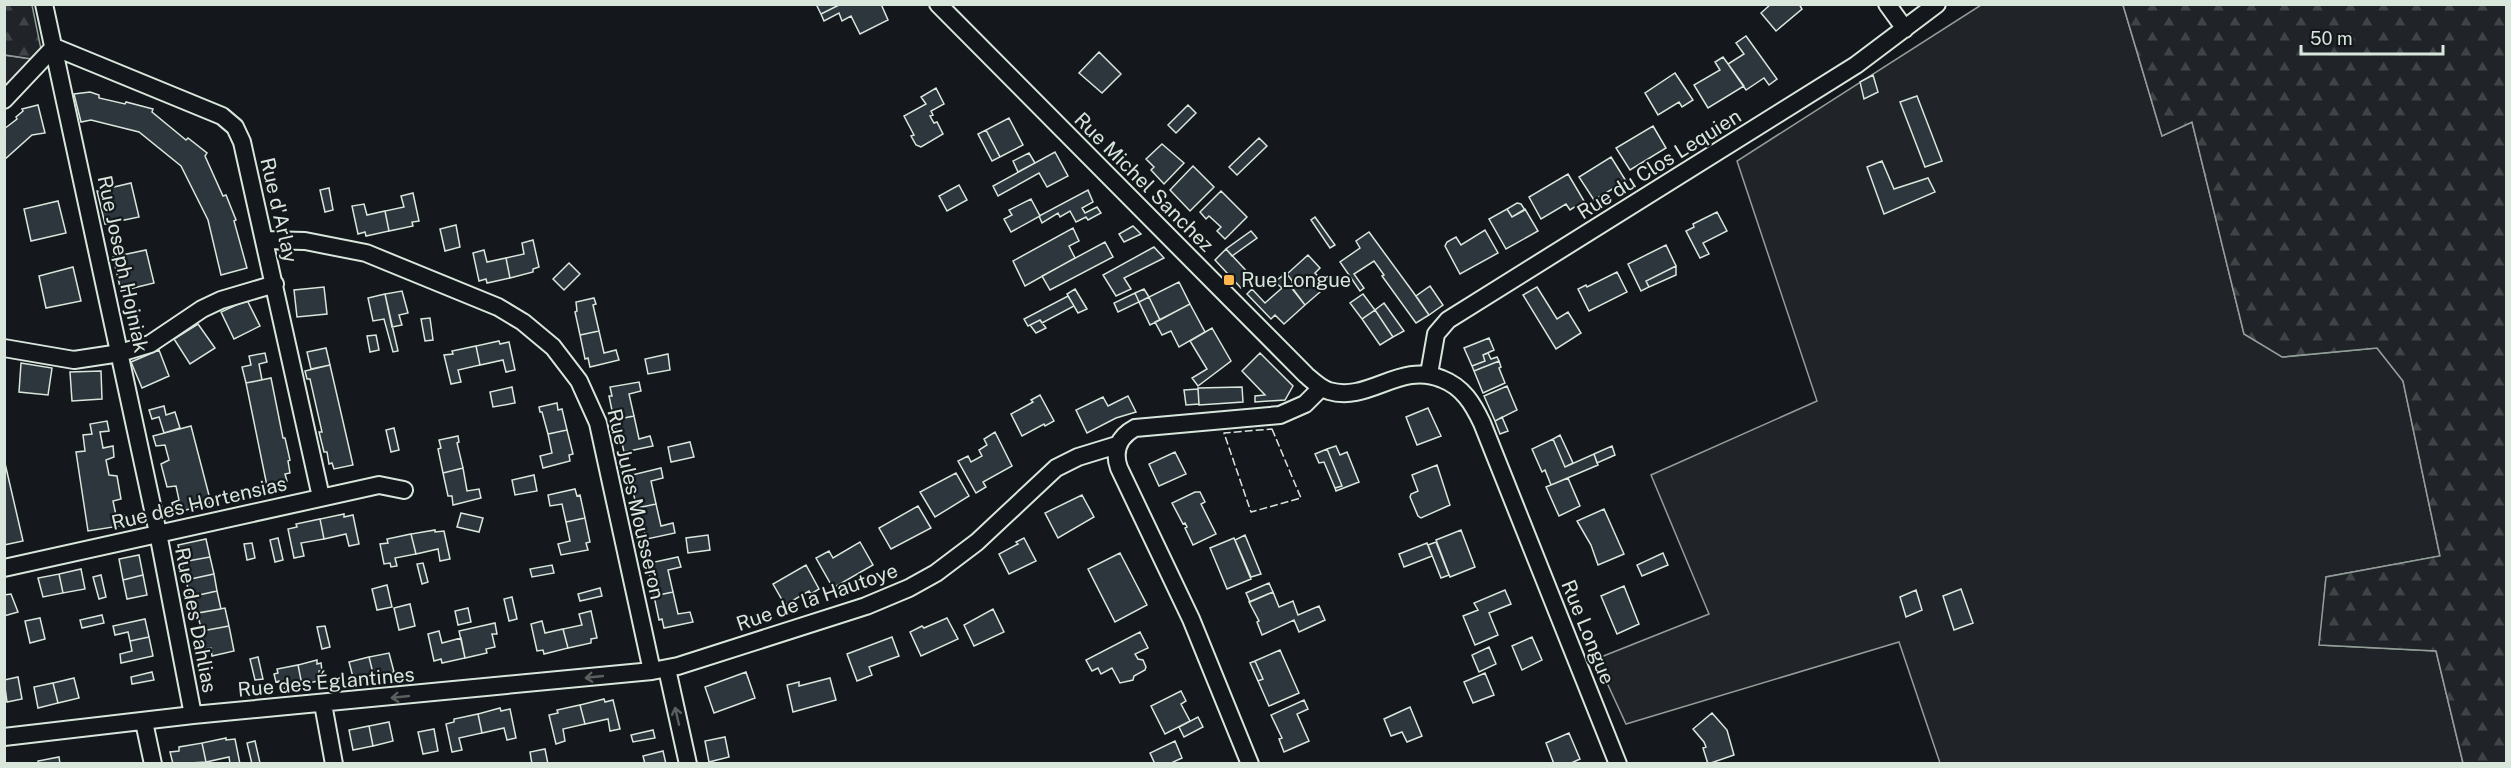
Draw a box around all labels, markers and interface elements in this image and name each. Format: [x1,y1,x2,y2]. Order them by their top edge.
scale bar [2301,18,2444,56]
text: 50 m [2310,28,2353,49]
street label: Rue du Clos Lequien [1573,104,1745,224]
street label: Rue Michel Sanchez [1069,107,1219,257]
street label: Rue d'Arlay [255,155,303,265]
street label: Rue Joseph Hojniak [93,173,153,355]
place label: Rue Longue [1241,268,1351,292]
marker: Rue Longue [1222,273,1236,287]
street label: Rue Jules Mousseron [602,406,670,602]
street label: Rue des Hortensias [109,471,289,535]
street label: Rue des Dahlias [170,545,222,695]
street label: Rue de la Hautoye [733,558,901,636]
street label: Rue Longue [1556,576,1620,688]
street label: Rue des Églantines [237,661,415,702]
one-way arrow [584,672,604,683]
one-way arrow [390,692,410,703]
one-way arrow [671,707,683,726]

